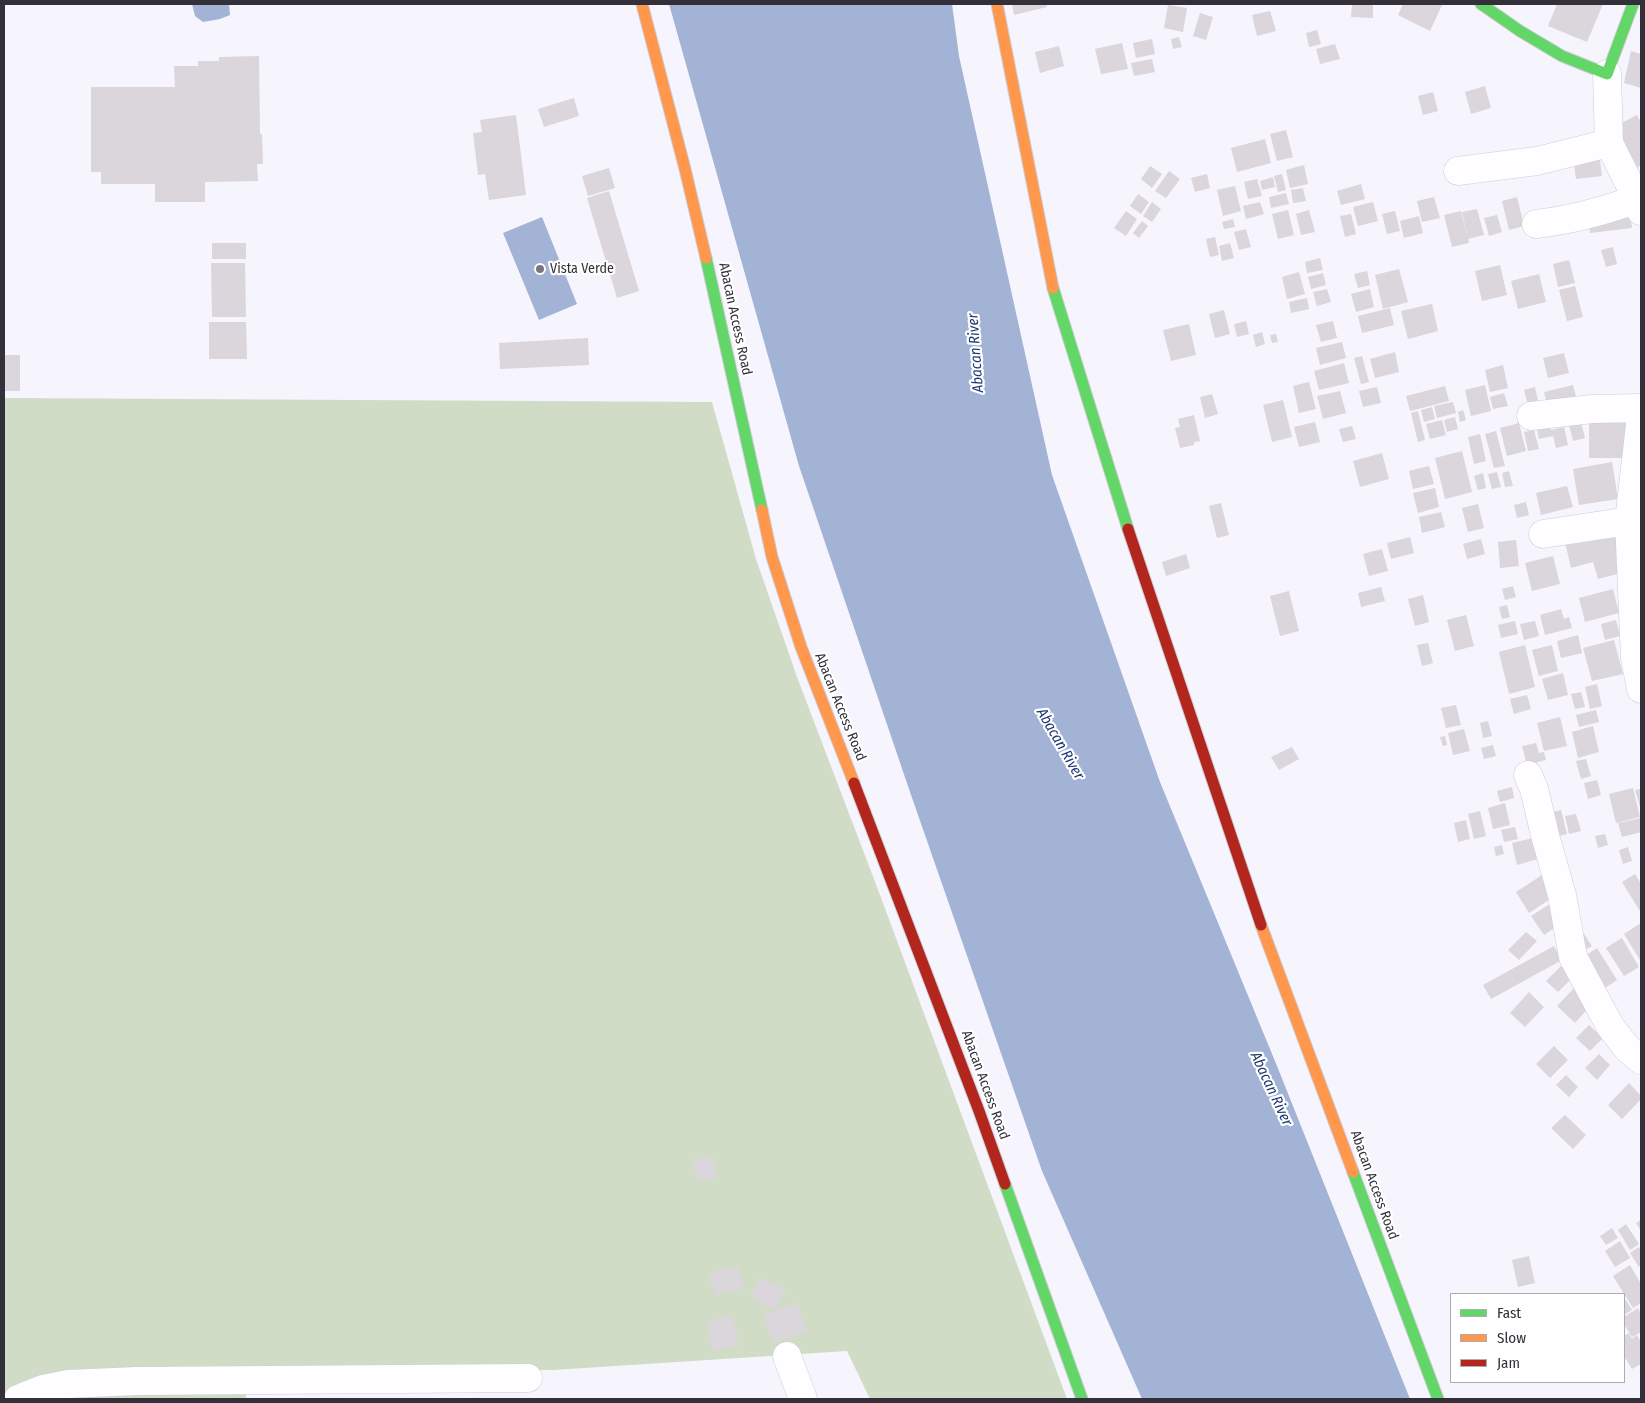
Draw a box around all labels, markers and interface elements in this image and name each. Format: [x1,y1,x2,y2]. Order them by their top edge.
place label: Vista Verde [550,261,614,277]
street label: Abacan Access Road [715,261,755,377]
marker: Vista Verde [534,263,546,275]
water label: Abacan River [964,313,988,393]
street label: Abacan Access Road [811,651,869,763]
water label: Abacan River [1032,705,1088,783]
street label: Abacan Access Road [957,1028,1013,1142]
water label: Abacan River [1246,1049,1296,1129]
street label: Abacan Access Road [1346,1128,1402,1242]
legend [1450,1293,1625,1383]
text: Fast [1497,1304,1521,1322]
text: Slow [1497,1329,1526,1347]
text: Jam [1497,1354,1520,1372]

